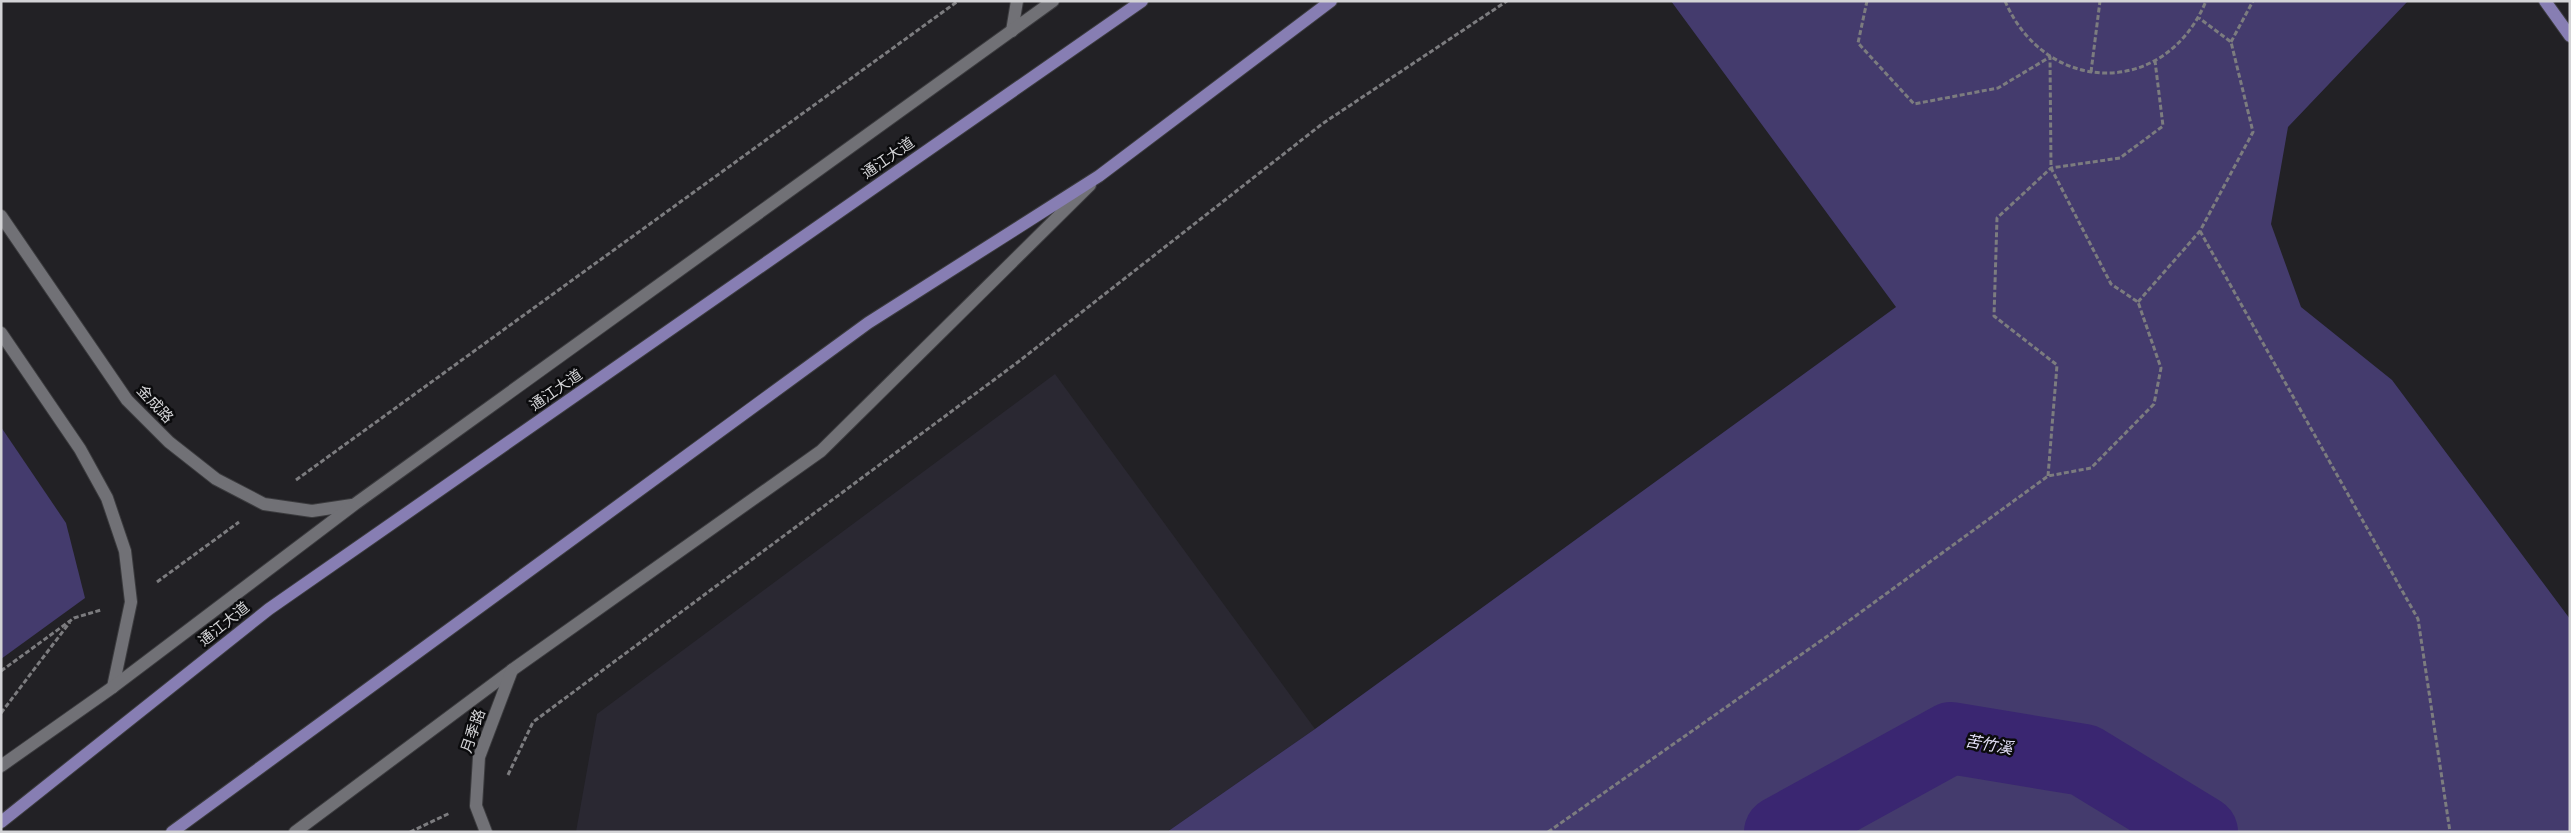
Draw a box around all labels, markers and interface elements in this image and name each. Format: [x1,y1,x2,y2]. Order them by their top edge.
street label: 通江大道 [858,133,918,183]
street label: 通江大道 [526,365,586,415]
street label: 金成路 [133,381,177,427]
street label: 通江大道 [195,598,253,650]
street label: 月季路 [457,707,489,755]
water label: 苦竹溪 [1964,731,2016,758]

